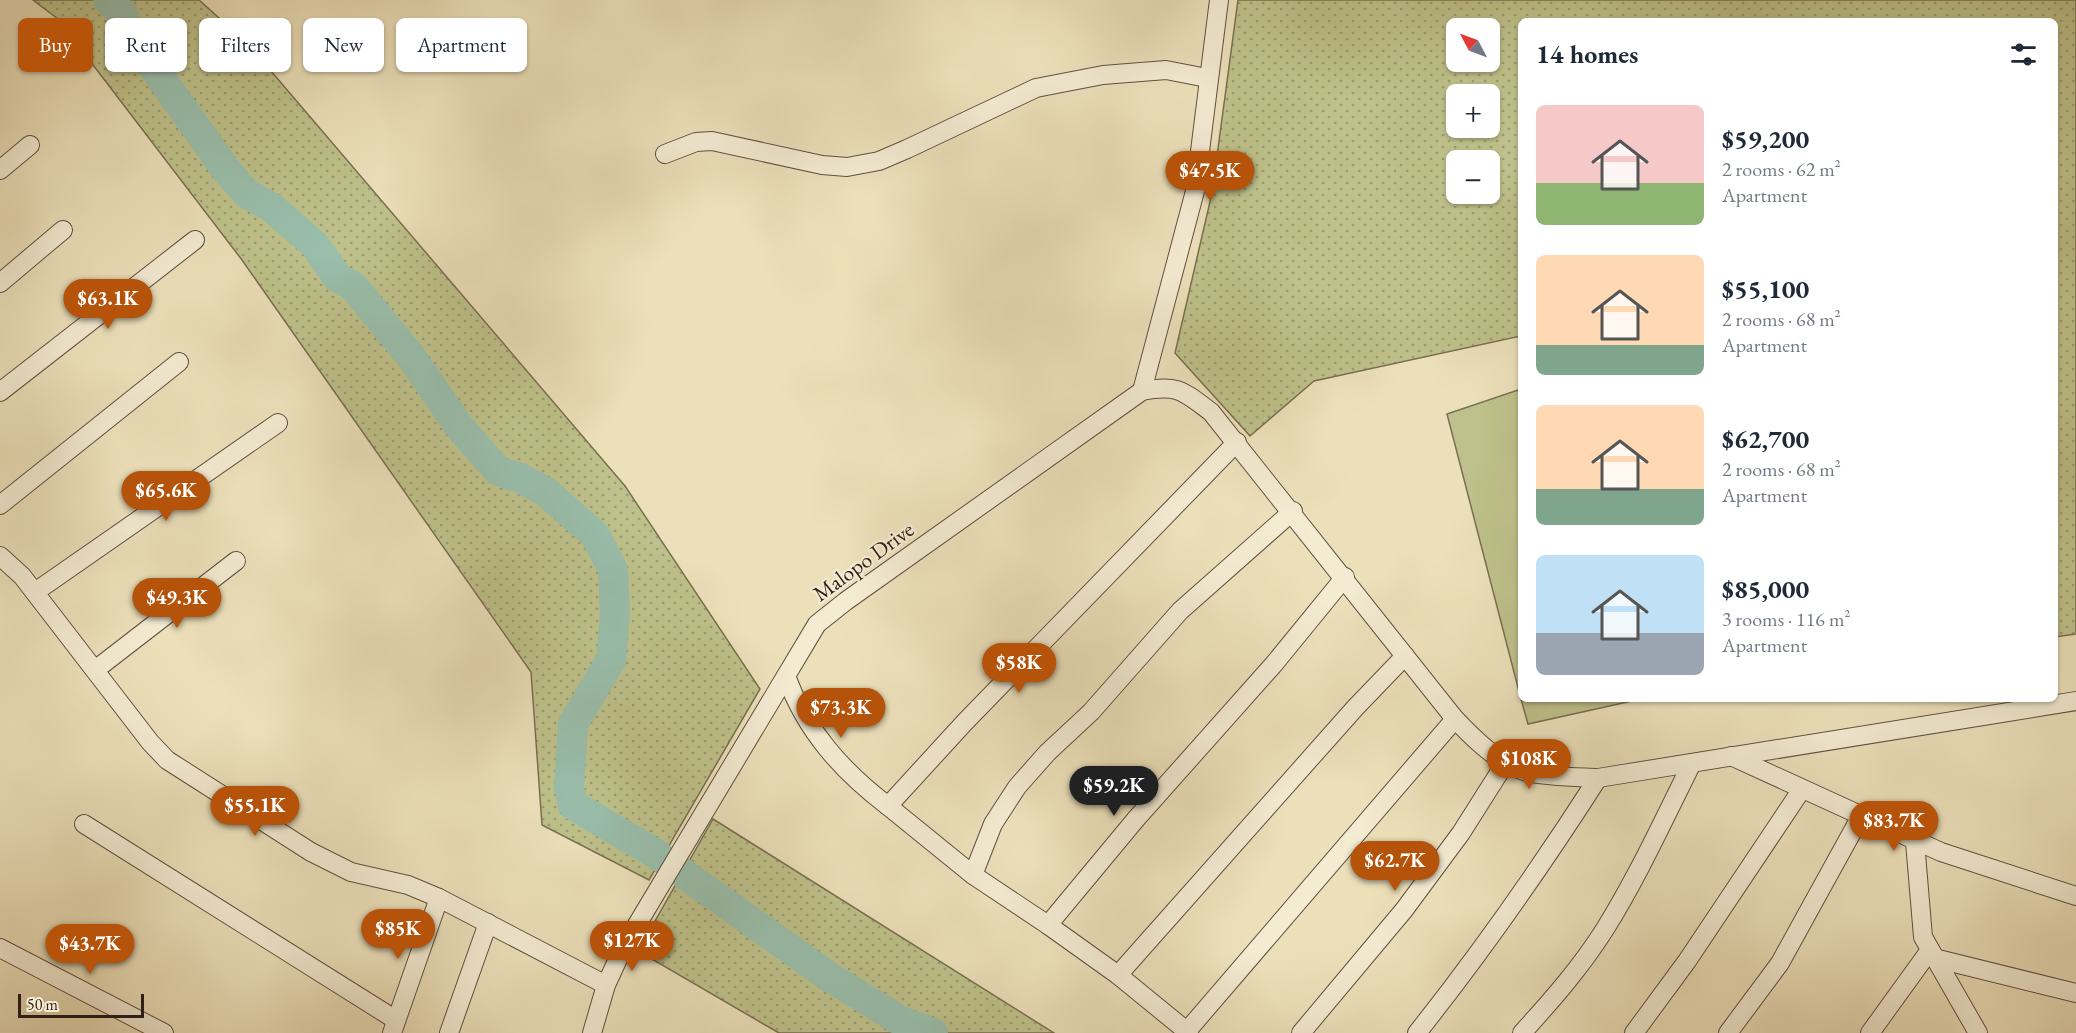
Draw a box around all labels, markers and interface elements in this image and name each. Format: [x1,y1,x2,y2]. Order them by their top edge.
chip: Buy [18,18,93,72]
chip: Rent [105,18,187,72]
chip: Filters [199,18,291,72]
chip: New [303,18,384,72]
chip: Apartment [396,18,527,72]
north arrow [1446,18,1500,72]
map controls [1446,18,1500,204]
text: 14 homes [1536,37,1638,71]
icon: filters [2007,38,2040,71]
button: + [1446,84,1500,138]
text: $59,200 [1722,122,1809,156]
icon: home [1584,129,1656,201]
button: − [1446,150,1500,204]
pin: $47.5K [1161,151,1259,202]
text: 2 rooms · 62 m² [1722,156,1841,182]
text: $47.5K [1179,157,1241,183]
text: Apartment [1722,182,1807,208]
text: $55,100 [1722,272,1809,306]
pin: $63.1K [59,279,157,330]
icon: home [1584,279,1656,351]
text: $63.1K [77,285,139,311]
text: 2 rooms · 68 m² [1722,306,1841,332]
text: Apartment [1722,332,1807,358]
text: $62,700 [1722,422,1809,456]
icon: home [1584,429,1656,501]
text: 2 rooms · 68 m² [1722,456,1841,482]
pin: $65.6K [117,471,215,522]
text: $65.6K [135,477,197,503]
text: Apartment [1722,482,1807,508]
street label: Malopo Drive [807,515,920,608]
text: $85,000 [1722,572,1809,606]
pin: $49.3K [128,578,226,629]
icon: home [1584,579,1656,651]
text: $49.3K [146,584,208,610]
text: 3 rooms · 116 m² [1722,606,1850,632]
text: Apartment [1722,632,1807,658]
pin: $58K [983,643,1055,694]
text: $58K [996,649,1042,675]
pin: $73.3K [792,688,890,739]
text: $73.3K [810,694,872,720]
pin: $108K [1487,739,1571,790]
text: $108K [1501,745,1557,771]
pin: $59.2K [1065,766,1163,817]
text: $59.2K [1083,772,1145,798]
pin: $55.1K [206,786,304,837]
text: $55.1K [224,792,286,818]
pin: $83.7K [1845,801,1943,852]
text: $83.7K [1863,807,1925,833]
pin: $62.7K [1346,841,1444,892]
text: $62.7K [1364,847,1426,873]
pin: $85K [362,909,434,960]
text: $85K [375,915,421,941]
pin: $127K [590,921,674,972]
pin: $43.7K [41,924,139,975]
text: $127K [604,927,660,953]
text: $43.7K [59,930,121,956]
scale bar [18,991,144,1018]
text: 50 m [27,994,58,1015]

